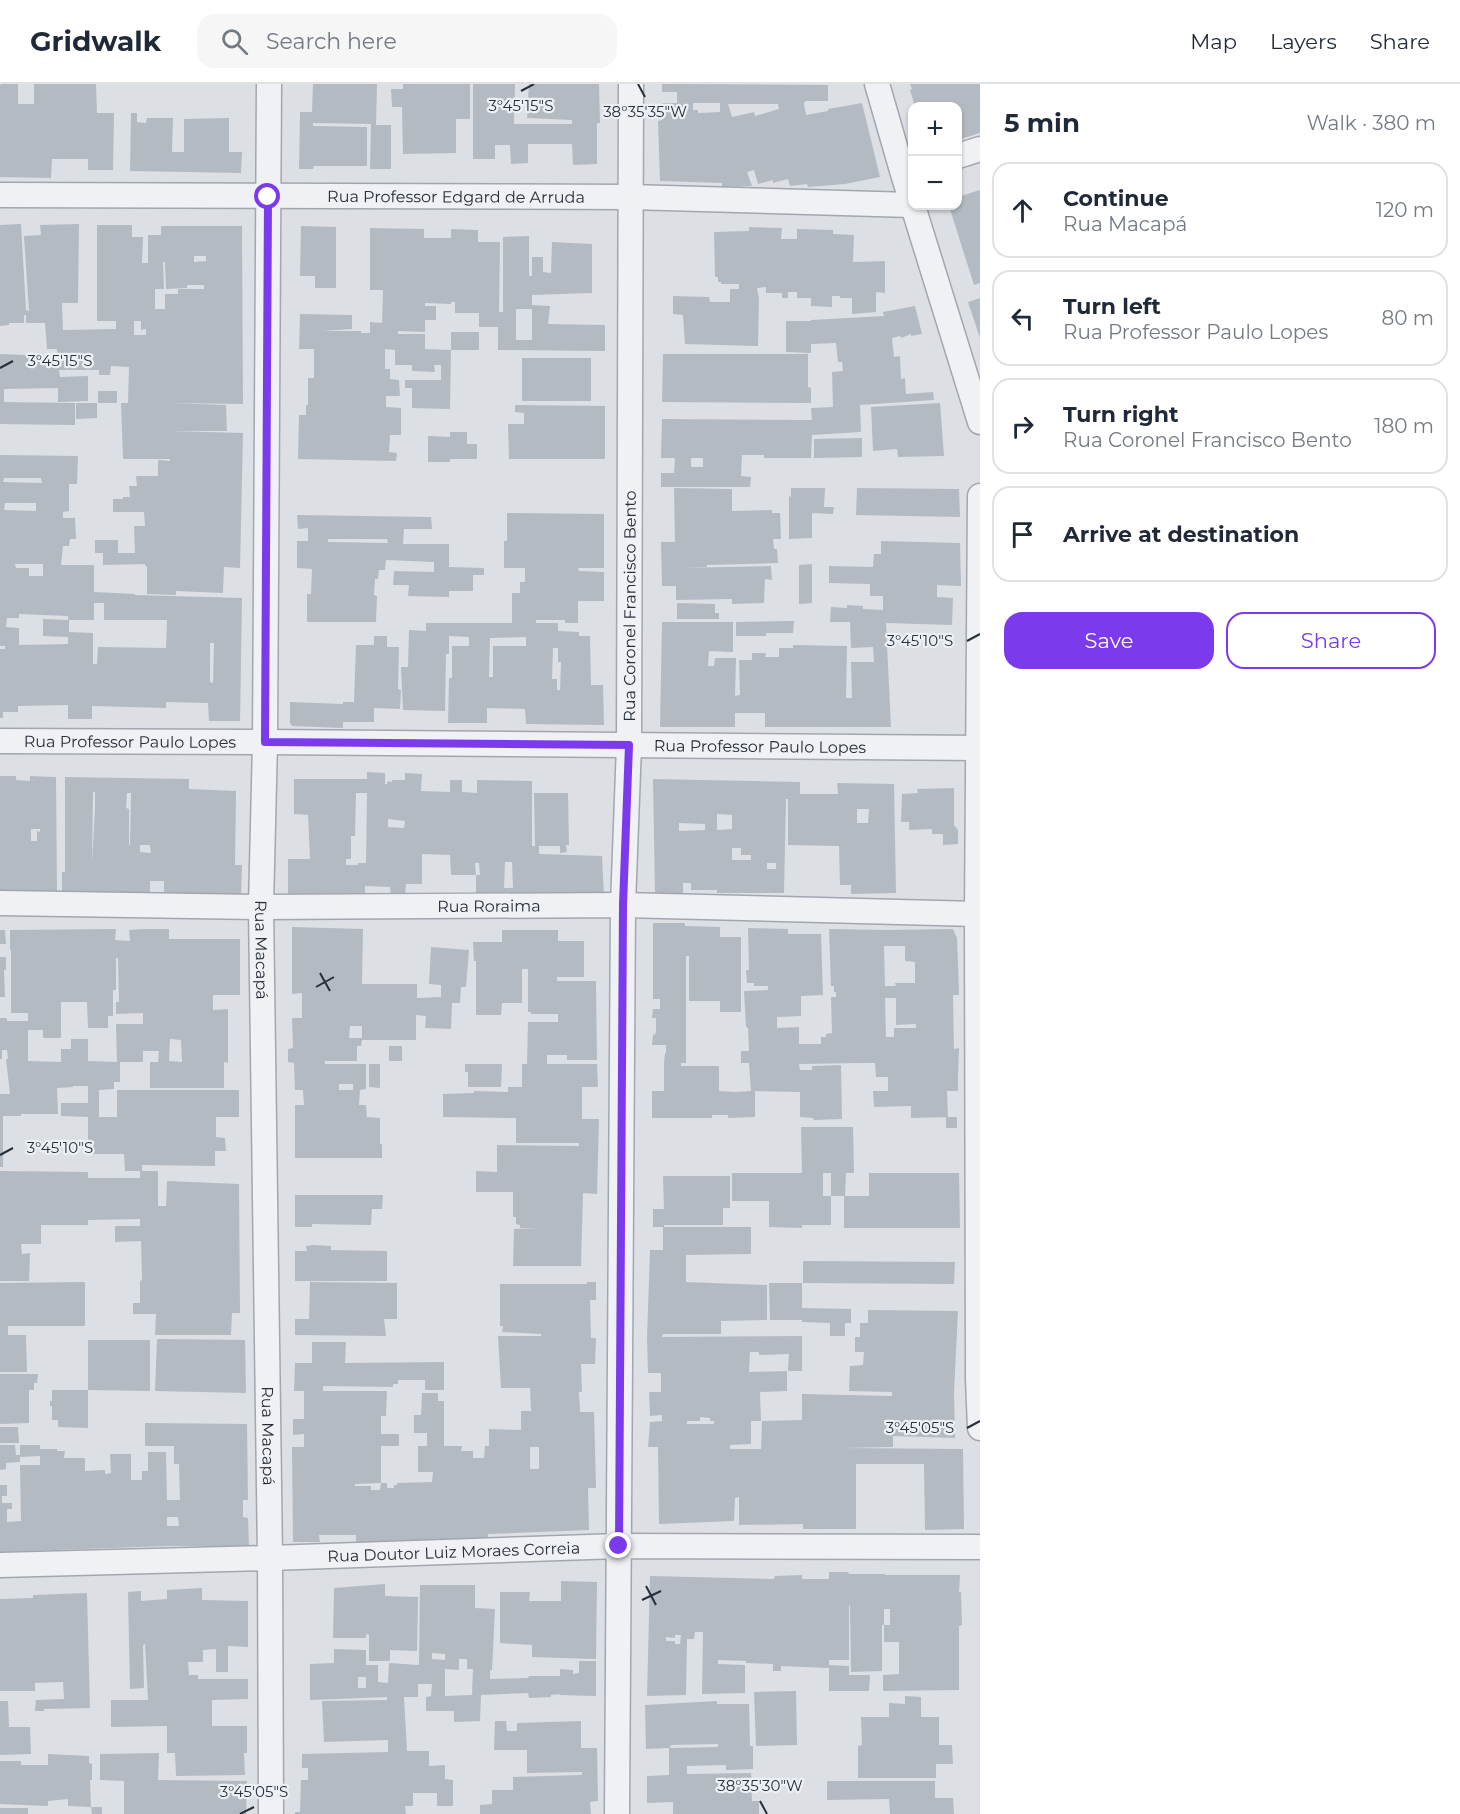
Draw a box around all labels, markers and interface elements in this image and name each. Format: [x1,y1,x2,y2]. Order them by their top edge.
search box [197,14,617,68]
text: Gridwalk [30,24,161,58]
icon: search [218,25,251,58]
text: Search here [266,28,397,55]
text: Map [1190,29,1237,54]
text: Layers [1270,29,1337,54]
text: Share [1370,29,1430,54]
text: 3°45'15"S [489,96,553,115]
text: 38°35'35"W [603,102,687,121]
map controls [908,102,962,210]
button: + [908,102,962,156]
text: 5 min [1004,107,1080,139]
text: Walk · 380 m [1306,111,1436,135]
button: − [908,156,962,210]
route start [254,183,280,209]
text: Continue [1063,185,1169,212]
street label: Rua Professor Edgard de Arruda [327,187,585,206]
icon: ahead [1006,194,1039,227]
text: 120 m [1376,198,1434,222]
text: Rua Macapá [1063,212,1187,236]
text: Turn left [1063,293,1161,320]
icon: left [1006,302,1039,335]
text: 80 m [1382,306,1434,330]
text: Rua Professor Paulo Lopes [1063,320,1328,344]
text: 3°45'15"S [28,351,92,370]
text: Turn right [1063,401,1178,428]
icon: right [1006,410,1039,443]
text: 180 m [1374,414,1434,438]
text: Rua Coronel Francisco Bento [1063,428,1352,452]
street label: Rua Coronel Francisco Bento [620,490,639,722]
icon: arrive [1006,518,1039,551]
text: Arrive at destination [1063,521,1299,548]
button: Save [1004,612,1214,669]
button: Share [1226,612,1436,669]
text: 3°45'10"S [887,631,953,650]
street label: Rua Professor Paulo Lopes [24,732,236,751]
street label: Rua Professor Paulo Lopes [654,736,866,757]
street label: Rua Roraima [437,896,541,916]
street label: Rua Macapá [251,900,272,1000]
text: 3°45'10"S [27,1138,93,1157]
street label: Rua Macapá [258,1386,278,1486]
text: 3°45'05"S [886,1418,954,1437]
route end [605,1532,631,1558]
street label: Rua Doutor Luiz Moraes Correia [327,1538,581,1566]
text: 38°35'30"W [717,1776,803,1795]
text: 3°45'05"S [220,1782,288,1801]

